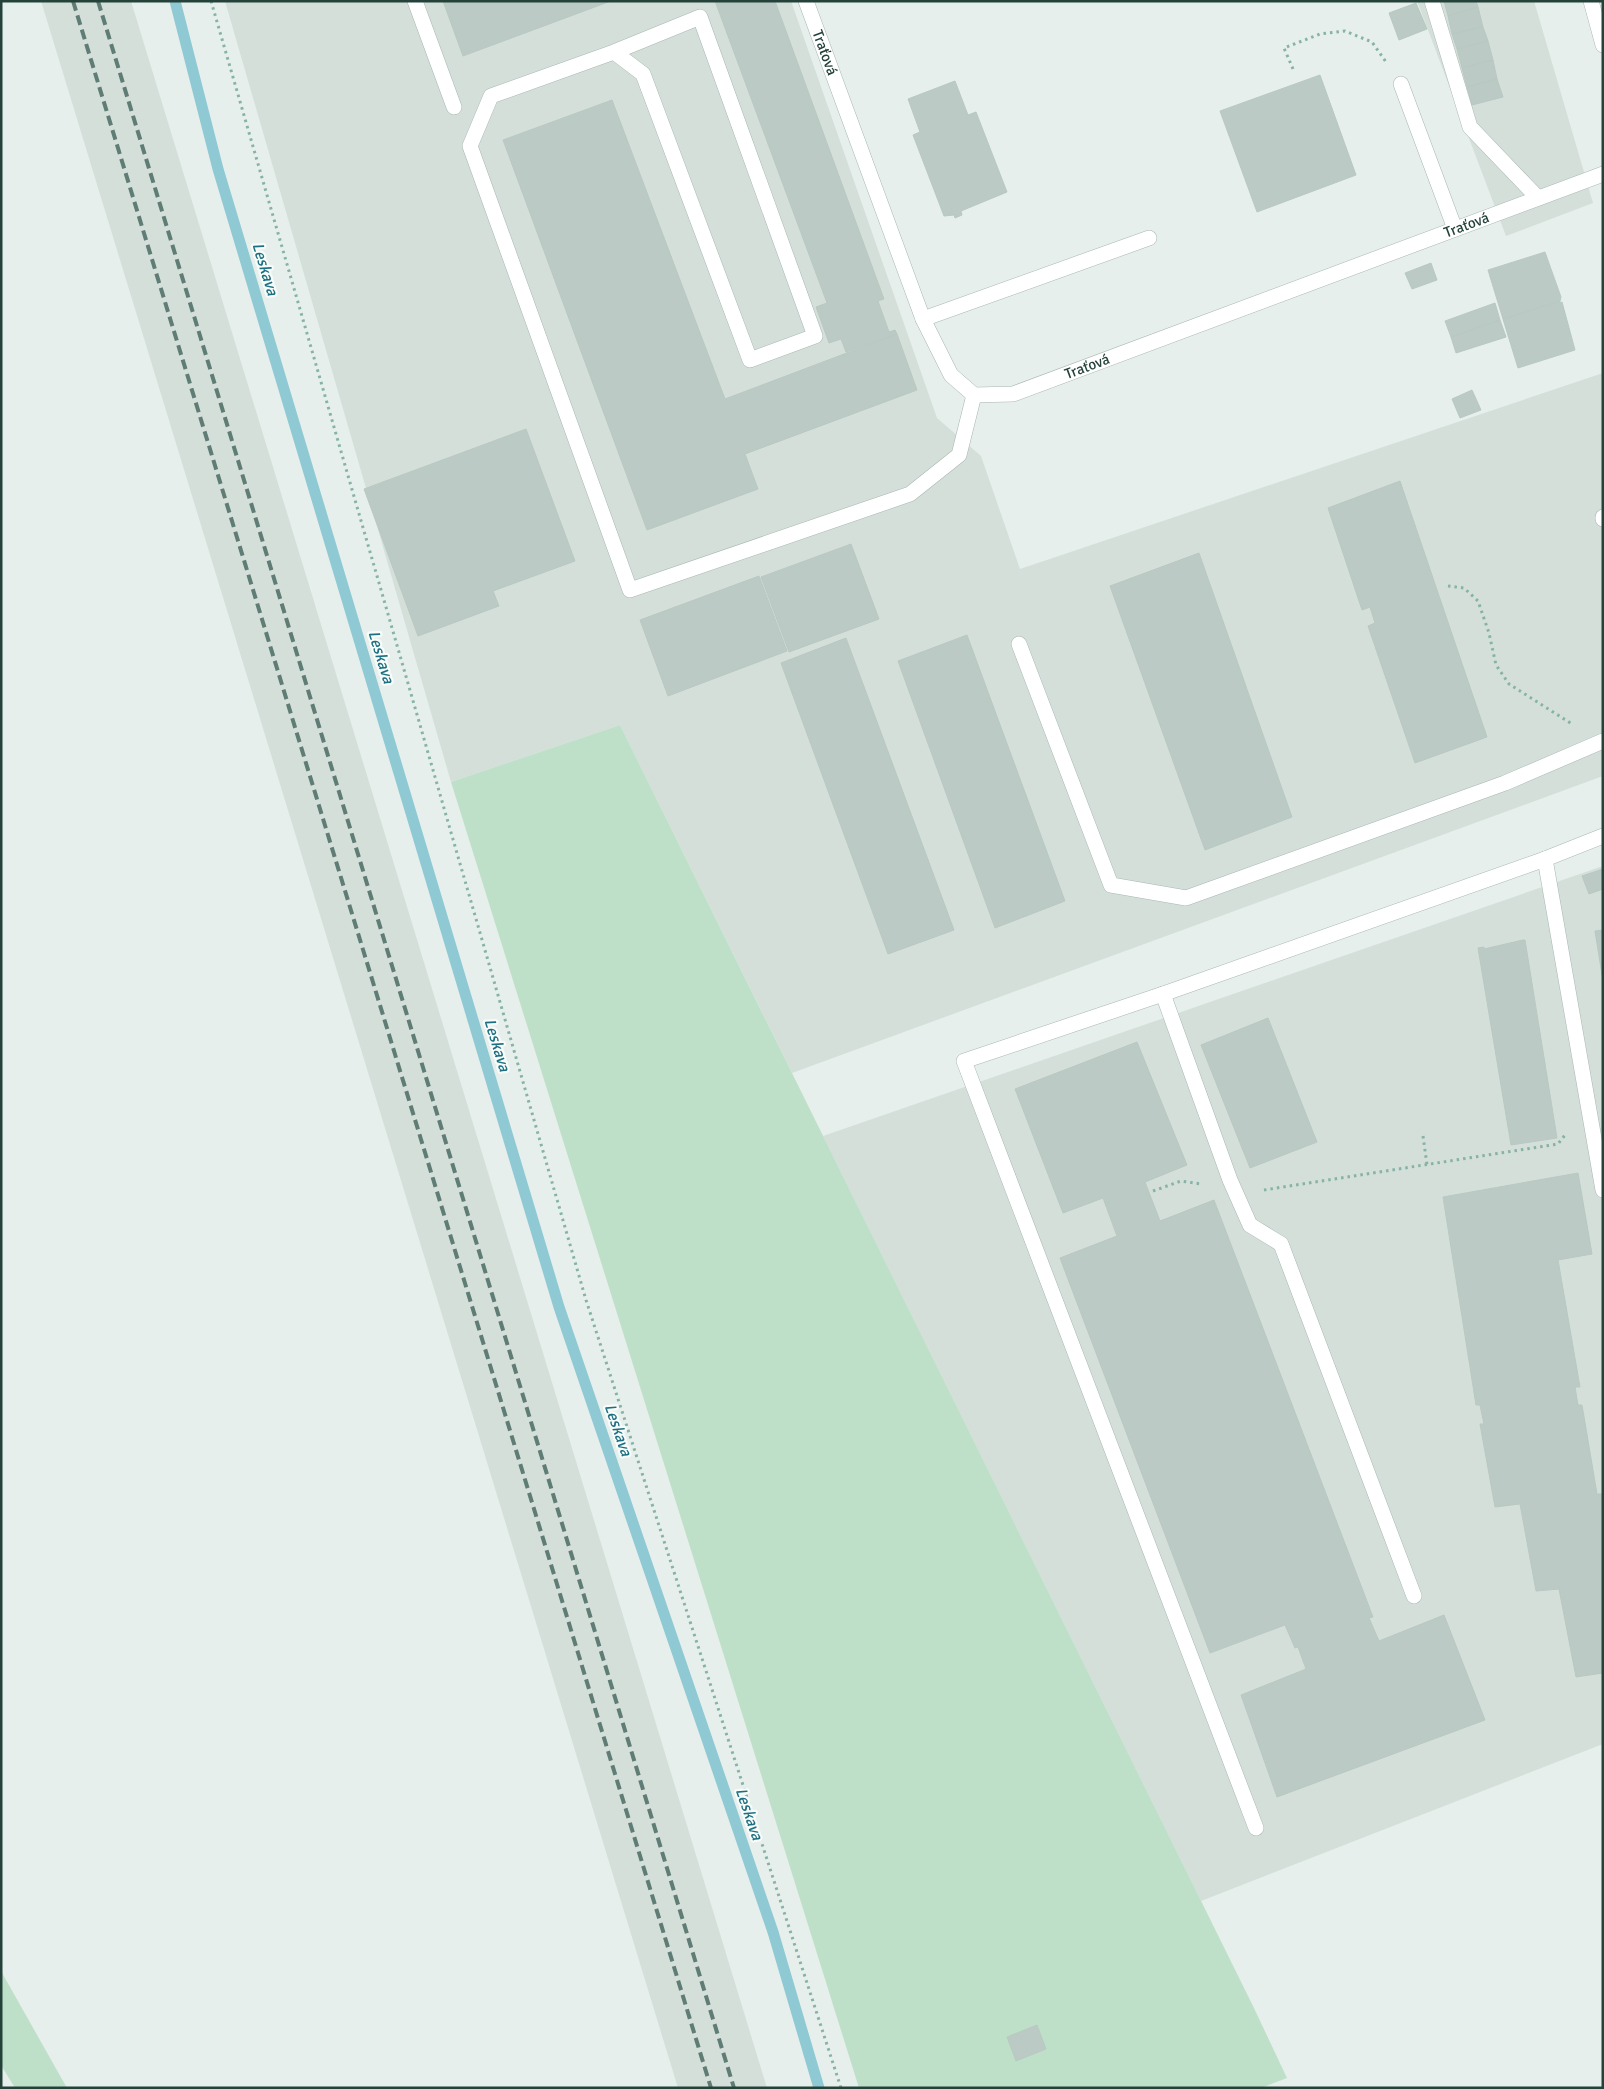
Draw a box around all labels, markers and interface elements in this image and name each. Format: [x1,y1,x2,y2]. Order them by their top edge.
street label: Traťová [808,28,842,78]
street label: Traťová [1441,208,1492,241]
water label: Leskava [248,240,283,299]
street label: Traťová [1062,350,1112,383]
water label: Leskava [364,628,399,687]
water label: Leskava [480,1016,515,1075]
water label: Leskava [600,1401,637,1460]
water label: Leskava [731,1785,768,1844]

